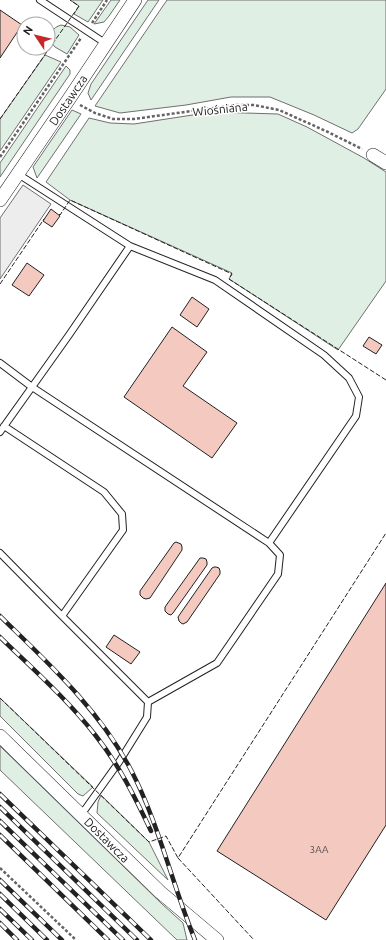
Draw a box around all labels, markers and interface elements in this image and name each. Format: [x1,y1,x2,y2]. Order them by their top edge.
north arrow [16,16,56,56]
text: N [21,23,35,37]
street label: Dostawcza [46,72,90,128]
street label: Wiośniana [192,100,248,118]
street label: Dostawcza [82,815,132,865]
house number: 3AA [310,844,329,855]

